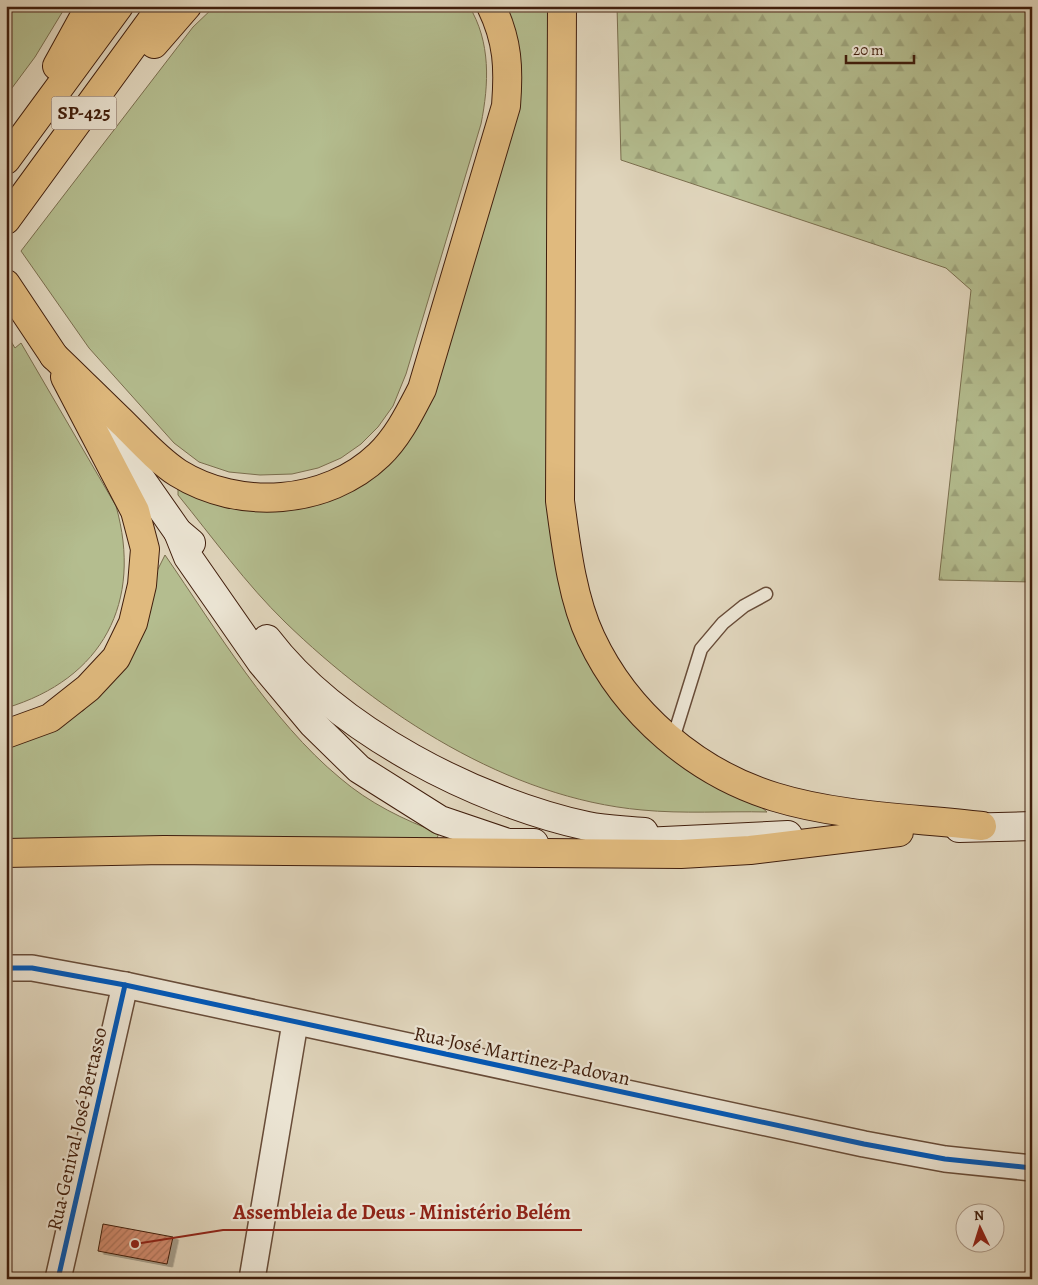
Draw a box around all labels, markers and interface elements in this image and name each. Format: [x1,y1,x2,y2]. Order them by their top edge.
scale bar [846,32,913,64]
text: 20 m [853,40,884,60]
road number: SP-425 [52,96,116,130]
street label: Rua José Martinez Padovan [411,1020,633,1092]
street label: Rua Genival José Bertasso [40,1025,114,1233]
callout: Assembleia de Deus - Ministério Belém [223,1194,582,1230]
text: Assembleia de Deus - Ministério Belém [232,1198,571,1226]
north arrow [956,1202,1006,1252]
text: N [973,1206,985,1225]

